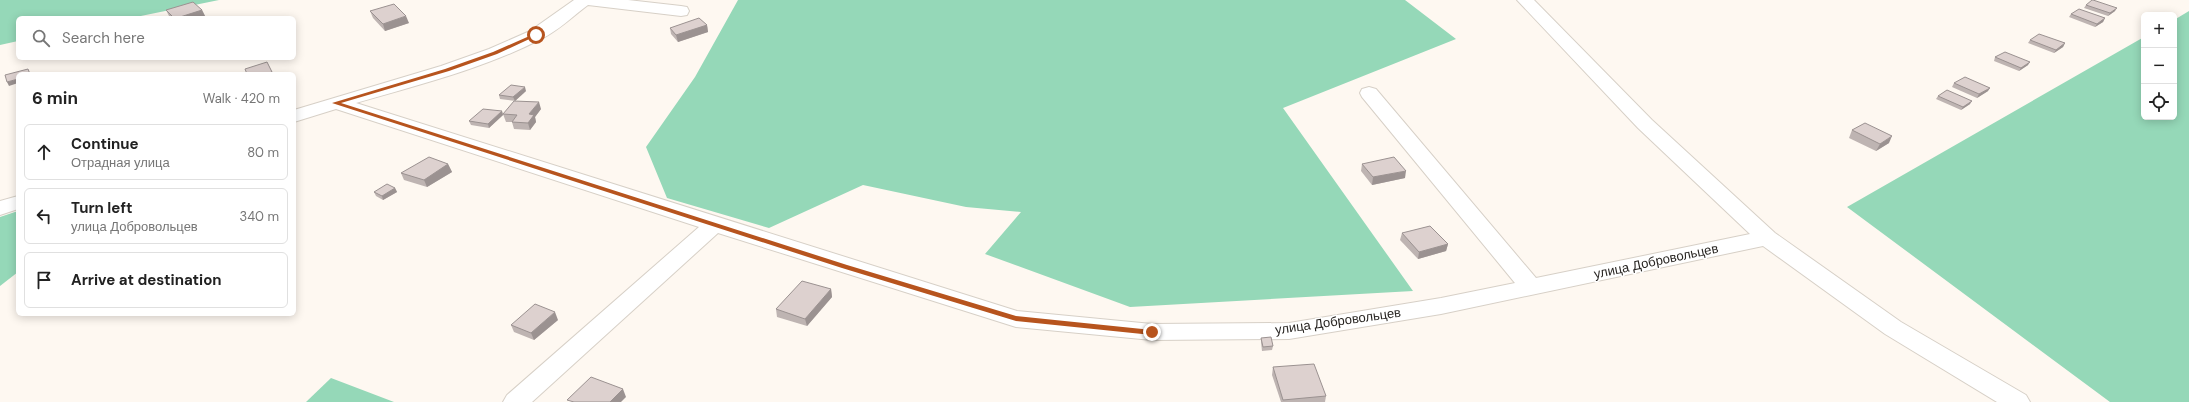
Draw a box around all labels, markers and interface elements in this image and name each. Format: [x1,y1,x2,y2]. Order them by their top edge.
map controls [2141,12,2177,120]
button: + [2141,12,2177,48]
search box [16,16,296,60]
route start [527,26,545,44]
icon: search [30,27,52,49]
text: Search here [62,28,145,48]
button: − [2141,48,2177,84]
button: locate [2141,84,2177,120]
text: 6 min [32,87,78,109]
text: Walk · 420 m [203,90,280,107]
text: Continue [71,134,139,154]
icon: ahead [33,141,55,163]
text: 80 m [247,144,279,161]
text: Отрадная улица [71,154,170,171]
text: Turn left [71,198,132,218]
icon: left [33,205,55,227]
text: 340 m [239,208,279,225]
text: улица Добровольцев [71,218,198,235]
street label: улица Добровольцев [1592,239,1720,282]
icon: arrive [33,269,55,291]
text: Arrive at destination [71,270,222,290]
street label: улица Добровольцев [1274,304,1402,338]
route end [1143,323,1161,341]

